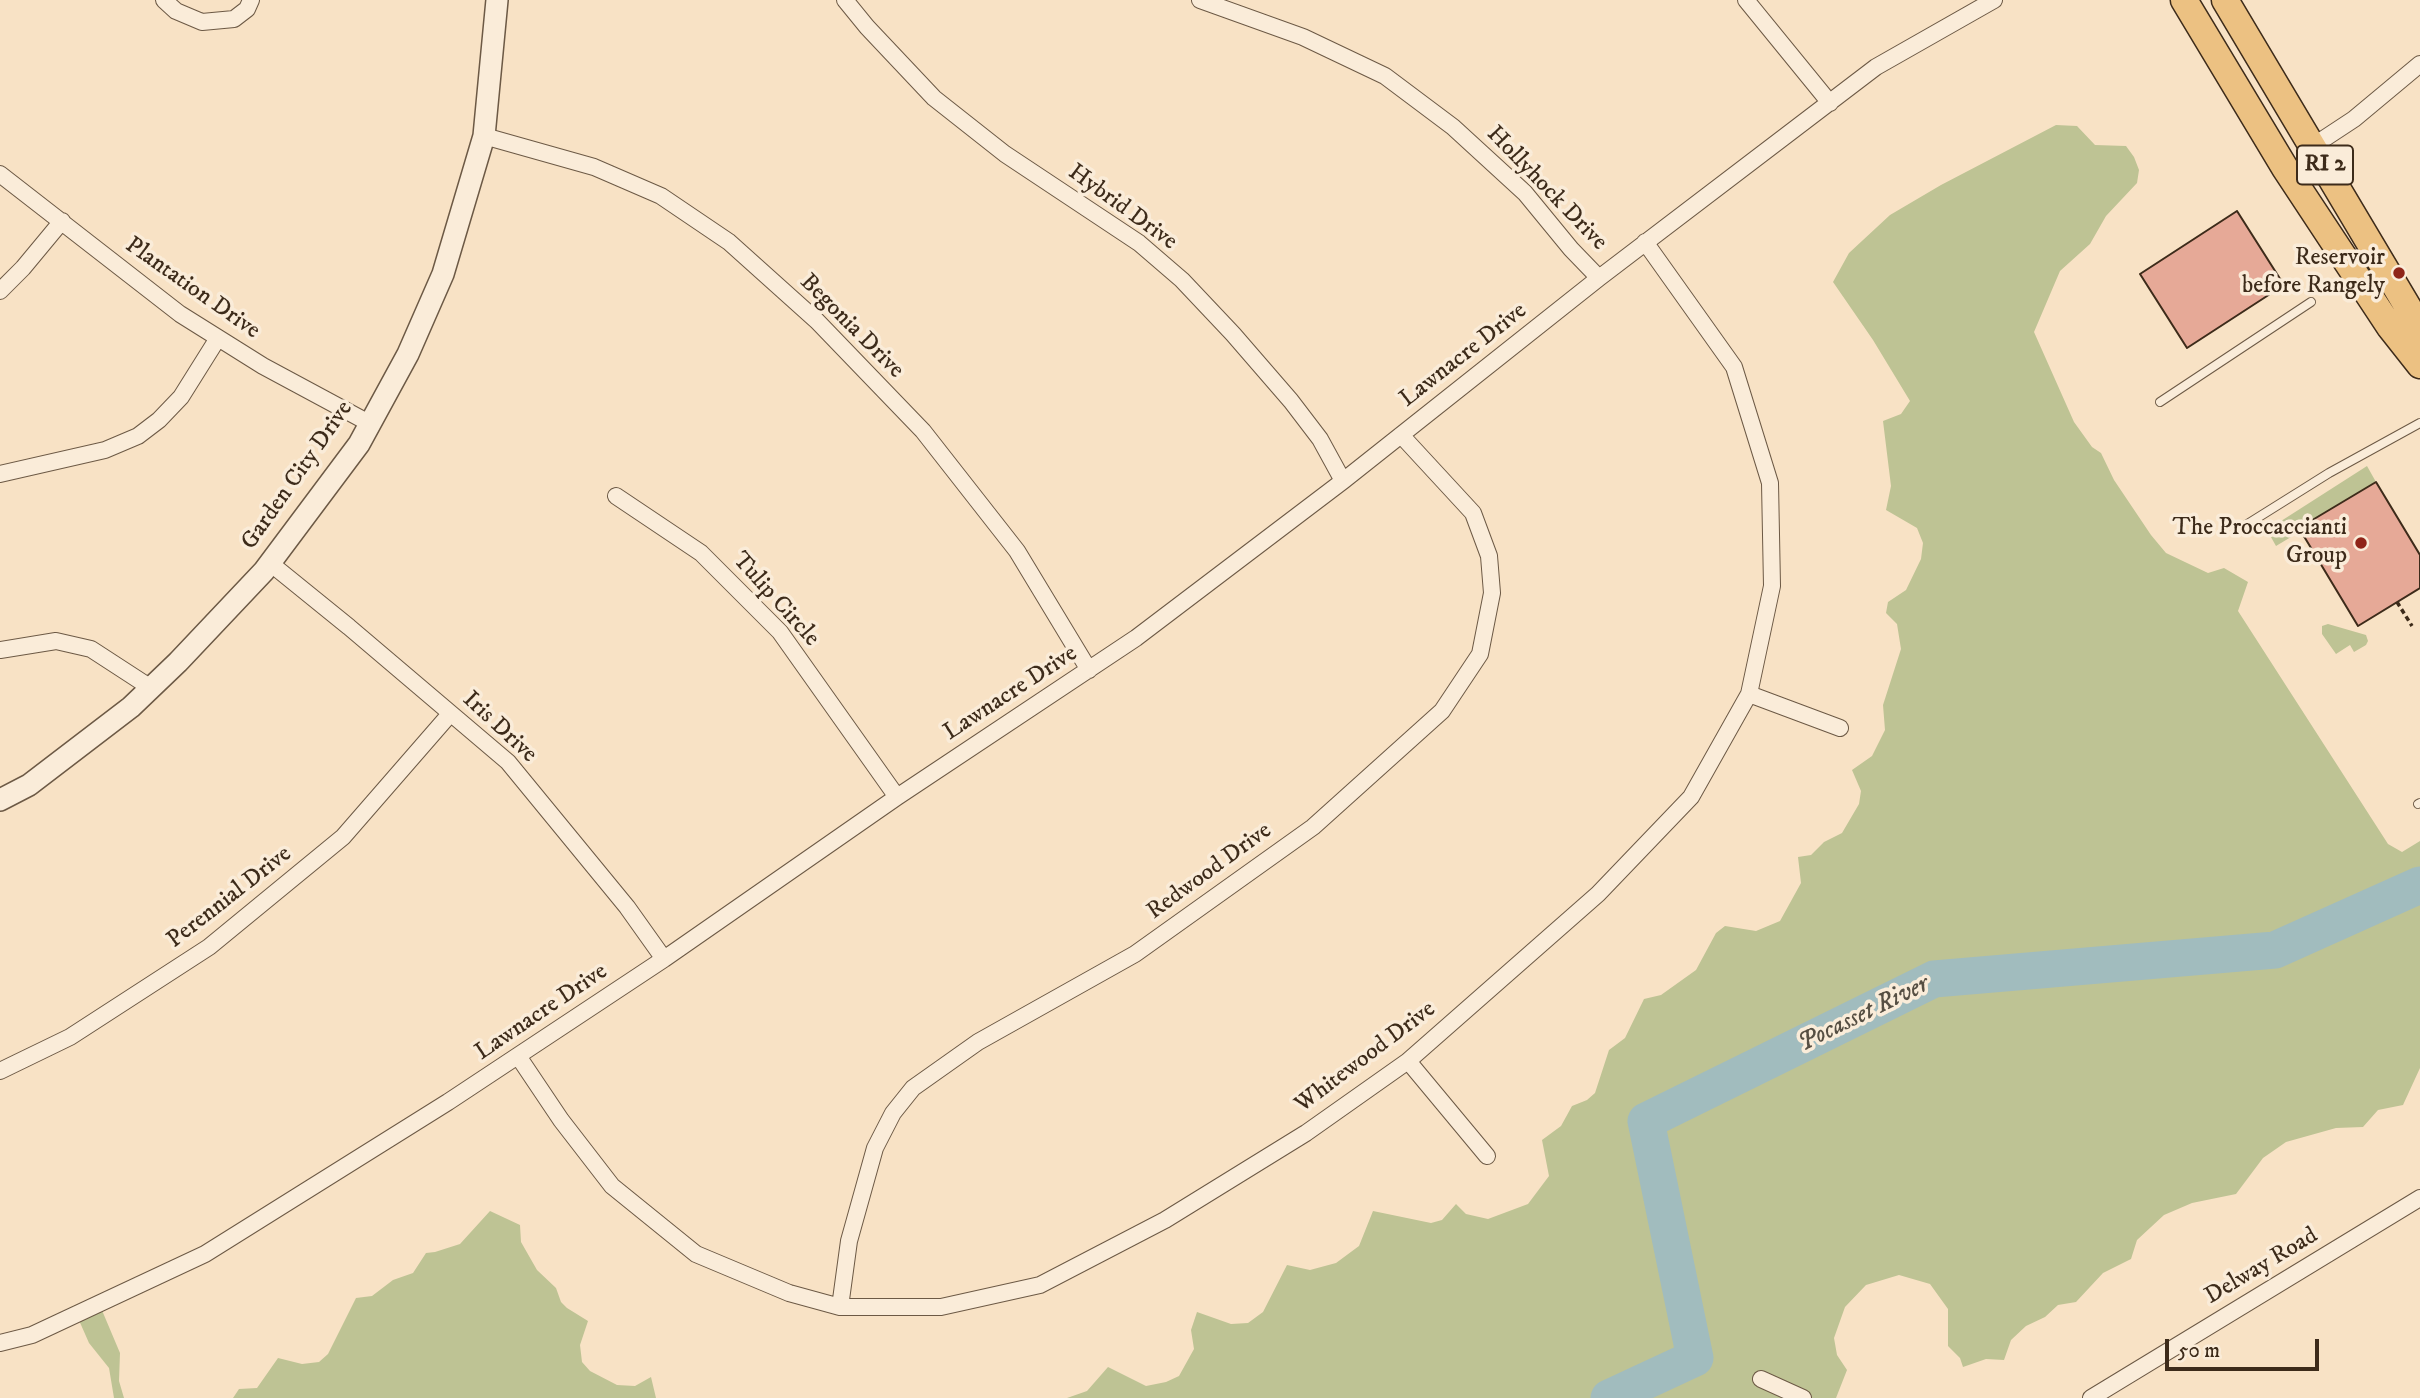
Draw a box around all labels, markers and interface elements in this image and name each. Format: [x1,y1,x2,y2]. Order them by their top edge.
street label: Hollyhock Drive [1479,121,1613,257]
road number: RI 2 [2297,146,2353,184]
street label: Hybrid Drive [1062,159,1182,257]
street label: Plantation Drive [119,232,265,346]
place label: Reservoir before Rangely [2242,245,2385,301]
marker: Reservoir before Rangely [2391,265,2407,281]
street label: Begonia Drive [793,269,909,385]
street label: Lawnacre Drive [1395,297,1533,415]
street label: Garden City Drive [236,396,360,556]
place label: The Proccaccianti Group [2172,515,2347,571]
marker: The Proccaccianti Group [2353,535,2369,551]
street label: Tulip Circle [725,547,825,653]
street label: Lawnacre Drive [939,640,1083,748]
street label: Iris Drive [456,686,542,770]
street label: Redwood Drive [1142,817,1278,927]
street label: Perennial Drive [162,841,298,955]
street label: Lawnacre Drive [470,958,614,1068]
water label: Pocasset River [1793,970,1935,1060]
street label: Whitewood Drive [1290,996,1442,1120]
street label: Delway Road [2200,1222,2324,1312]
scale bar [2168,1324,2322,1368]
text: 50 m [2178,1338,2220,1364]

